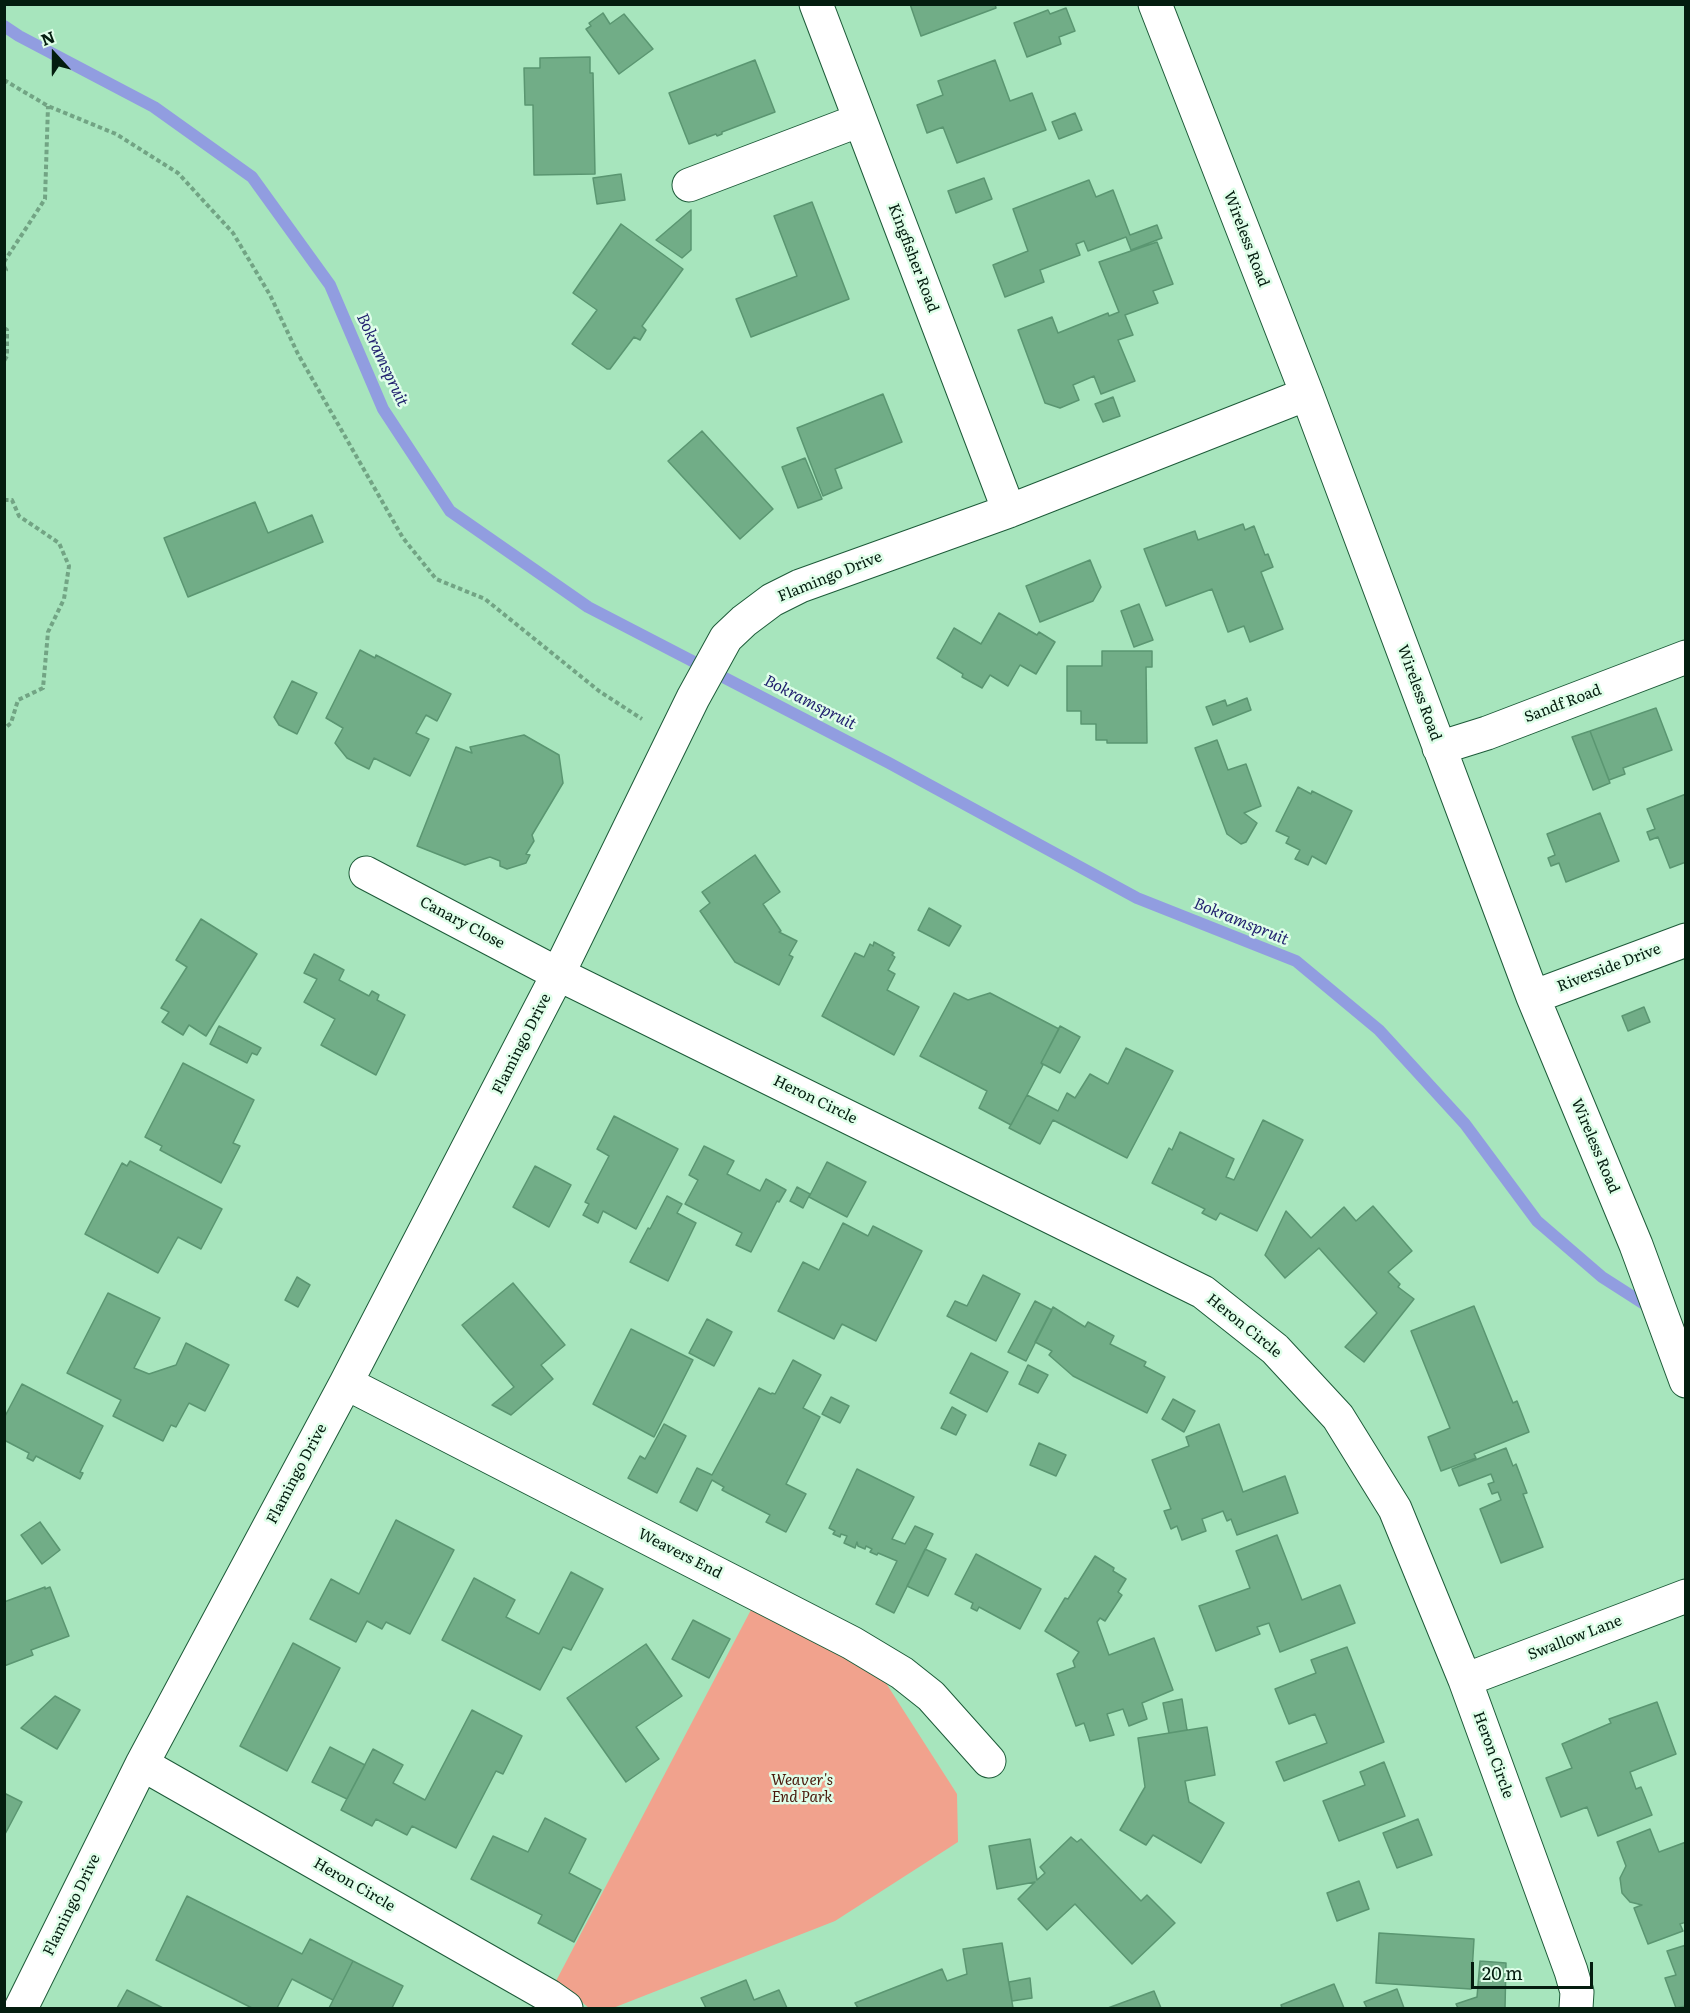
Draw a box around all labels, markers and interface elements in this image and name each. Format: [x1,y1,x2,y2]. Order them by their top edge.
north arrow [24,24,84,84]
text: N [37,24,58,51]
street label: Wireless Road [1220,189,1272,289]
street label: Kingfisher Road [884,201,942,315]
water label: Bokramspruit [352,310,412,410]
street label: Flamingo Drive [775,548,885,606]
street label: Wireless Road [1393,642,1445,744]
water label: Bokramspruit [761,672,859,734]
street label: Sandf Road [1522,681,1604,727]
street label: Canary Close [417,893,507,953]
water label: Bokramspruit [1191,894,1291,950]
street label: Riverside Drive [1555,940,1663,996]
street label: Flamingo Drive [489,991,555,1097]
street label: Heron Circle [770,1072,860,1128]
street label: Wireless Road [1567,1096,1623,1196]
street label: Heron Circle [1203,1290,1285,1362]
street label: Flamingo Drive [263,1421,331,1527]
street label: Weavers End [635,1525,725,1583]
street label: Swallow Lane [1525,1612,1625,1664]
street label: Heron Circle [1469,1709,1517,1801]
park label: Weaver's End Park [771,1772,833,1807]
street label: Flamingo Drive [40,1851,104,1959]
street label: Heron Circle [310,1854,398,1916]
scale bar [1474,1950,1596,1988]
text: 20 m [1482,1959,1523,1986]

